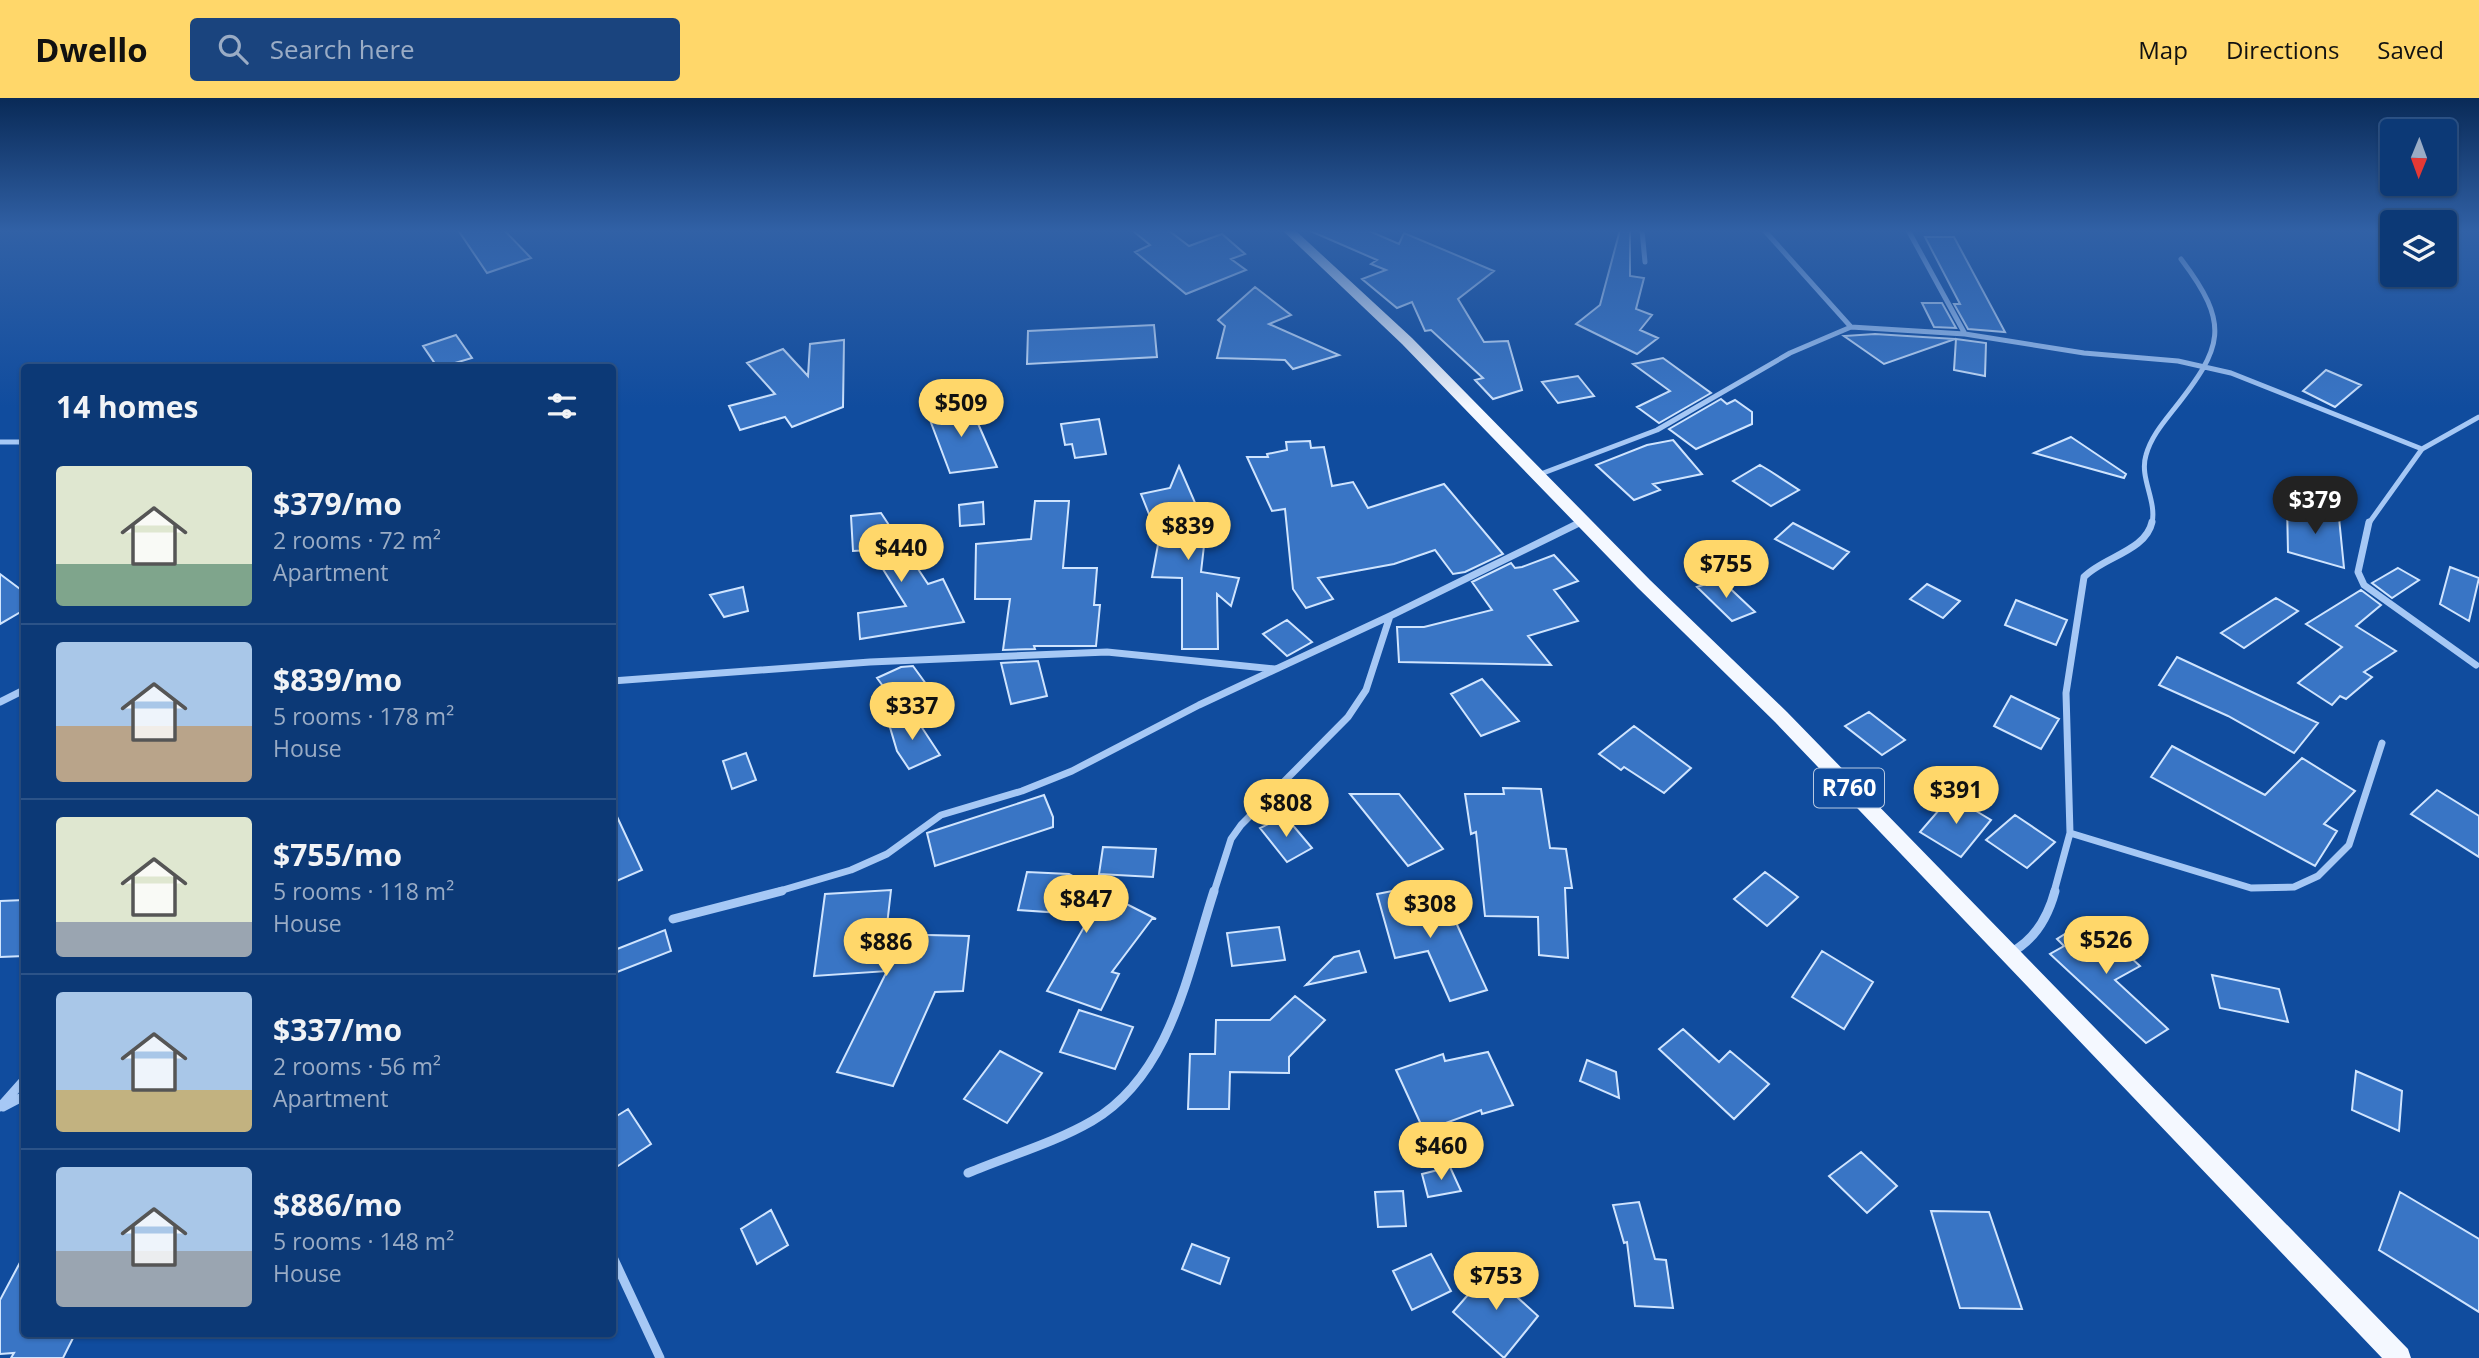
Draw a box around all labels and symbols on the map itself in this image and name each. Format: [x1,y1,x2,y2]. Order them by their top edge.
north arrow [2380,119,2457,196]
pin: $509 [920,380,1002,439]
pin: $379 [2274,476,2356,536]
pin: $839 [1147,503,1229,562]
pin: $440 [860,524,942,584]
pin: $755 [1685,540,1767,600]
pin: $337 [871,682,953,742]
pin: $391 [1915,766,1997,826]
road number: R760 [1814,768,1884,808]
pin: $808 [1245,780,1327,839]
pin: $847 [1045,876,1127,935]
pin: $308 [1389,880,1471,940]
pin: $526 [2065,916,2147,976]
pin: $886 [845,918,927,978]
pin: $460 [1400,1122,1482,1182]
pin: $753 [1455,1252,1537,1312]

